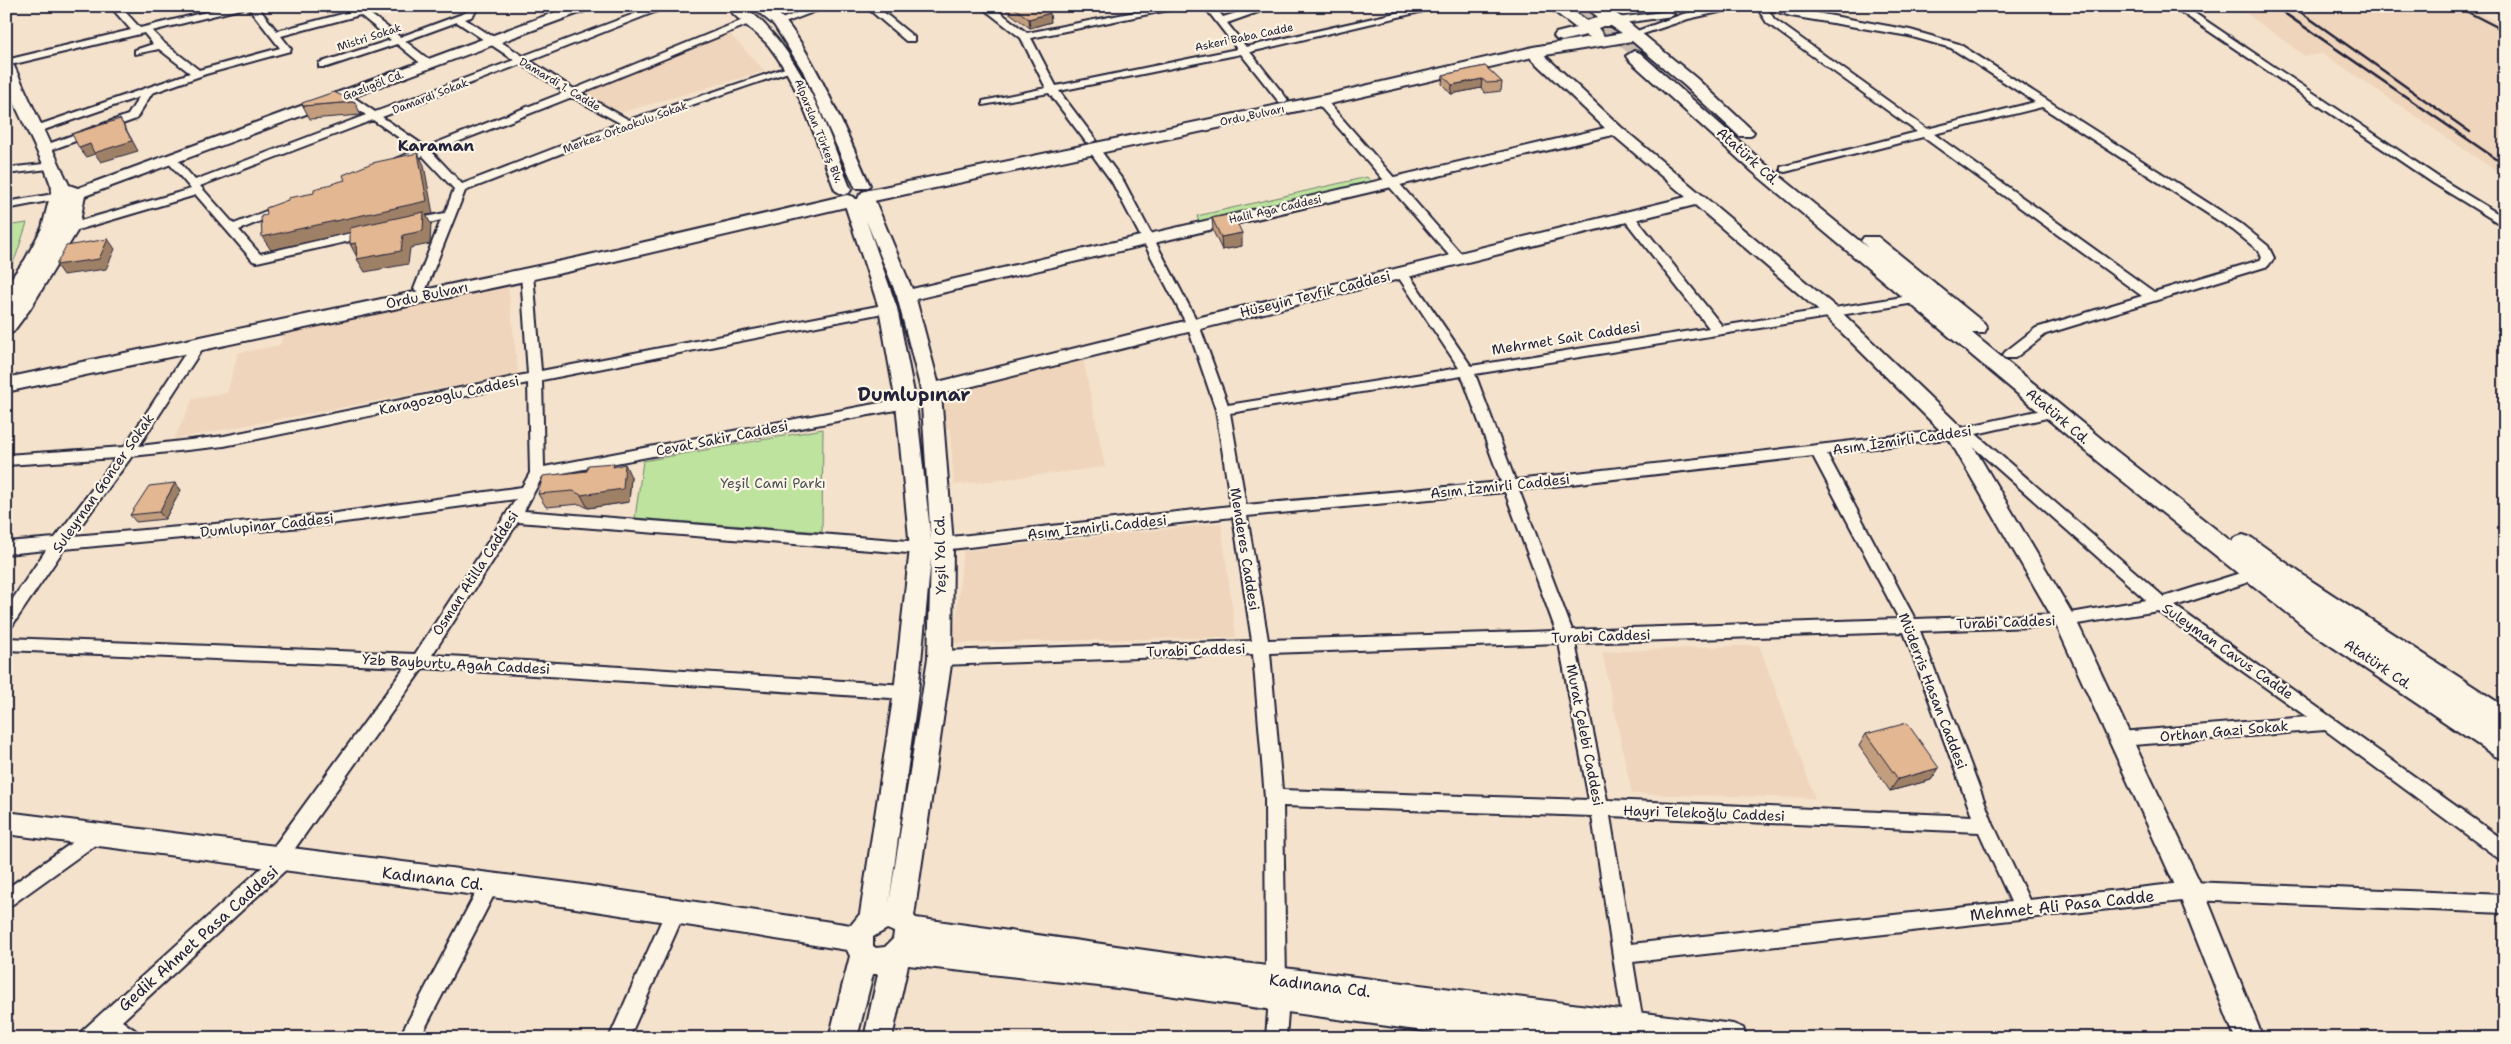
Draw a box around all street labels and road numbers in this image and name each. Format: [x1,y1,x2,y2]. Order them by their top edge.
street label: Mistri Sokak [335,20,403,55]
street label: Askeri Baba Cadde [1193,20,1295,55]
street label: Damardi 1. Cadde [516,54,603,115]
street label: Gazlıgöl Cd. [341,67,406,104]
street label: Damardi Sokak [390,75,470,118]
street label: Alparslan Türkeş Blv. [791,77,846,186]
street label: Merkez Ortaokulu Sokak [561,98,690,157]
street label: Ordu Bulvarı [1218,101,1286,130]
street label: Atatürk Cd. [1713,123,1783,189]
street label: Halil Aga Caddesi [1227,191,1323,227]
street label: Hüseyin Tevfik Caddesi [1238,267,1392,321]
street label: Ordu Bulvarı [384,277,470,313]
street label: Mehrmet Sait Caddesi [1490,317,1642,359]
street label: Karagozoglu Caddesi [377,371,521,419]
street label: Atatürk Cd. [2022,384,2094,448]
street label: Suleyrnan Goncer Sokak [48,410,158,556]
street label: Cevat Sakir Caddesi [654,416,790,460]
street label: Asım İzmirli Caddesi [1831,421,1973,459]
street label: Asım İzmirli Caddesi [1429,470,1571,502]
street label: Menderes Caddesi [1226,486,1264,612]
street label: Osman Atilla Caddesi [428,507,522,639]
street label: Dumlupinar Caddesi [199,509,335,541]
street label: Asım İzmirli Caddesi [1026,511,1168,543]
street label: Yeşil Yol Cd. [930,515,950,595]
street label: Suleyman Cavus Cadde [2159,599,2297,703]
street label: Müderris Hasan Caddesi [1895,610,1971,772]
street label: Turabi Caddesi [1956,611,2056,633]
street label: Turabi Caddesi [1551,625,1651,647]
street label: Atatürk Cd. [2341,635,2415,693]
street label: Turabi Caddesi [1146,639,1246,661]
street label: Yzb Bayburtu Agah Caddesi [362,650,550,678]
street label: Murat Çelebi Caddesi [1562,663,1608,807]
street label: Orthan Gazi Sokak [2159,716,2289,746]
street label: Hayri Telekoğlu Caddesi [1623,801,1785,825]
street label: Gedik Ahmet Pasa Caddesi [114,861,283,1016]
street label: Kadınana Cd. [381,862,485,895]
street label: Mehmet Ali Pasa Cadde [1969,885,2155,926]
street label: Kadınana Cd. [1268,969,1372,1002]

